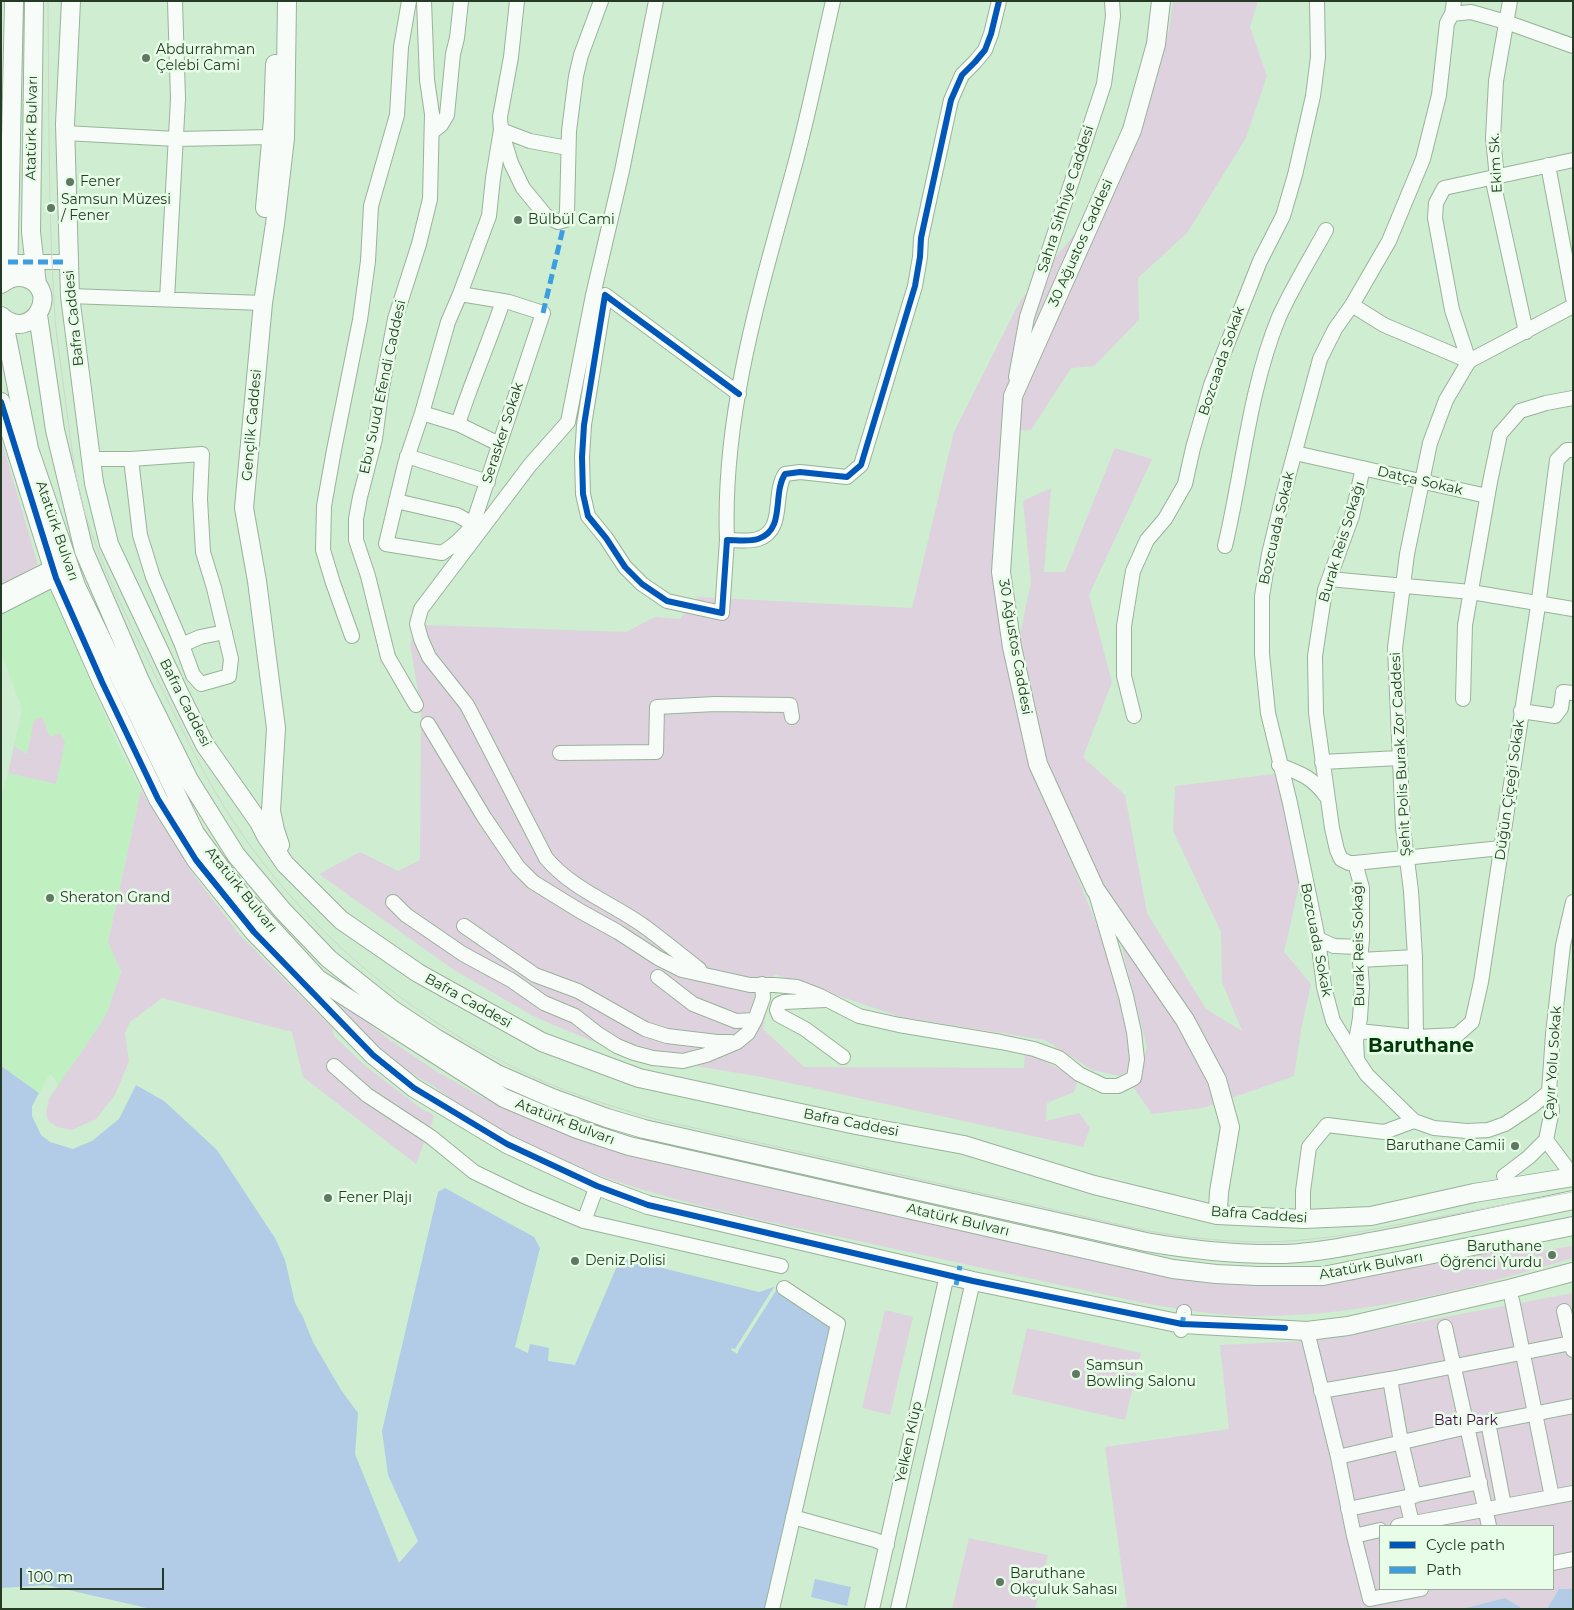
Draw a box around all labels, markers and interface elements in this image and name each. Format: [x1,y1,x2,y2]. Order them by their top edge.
place label: Abdurrahman Çelebi Cami [156,42,255,74]
marker: Abdurrahman Çelebi Cami [140,52,152,64]
street label: Atatürk Bulvarı [23,75,41,181]
street label: Sahra Sıhhiye Caddesi [1034,123,1098,275]
street label: Ekim Sk. [1486,133,1506,193]
place label: Fener [80,174,121,190]
marker: Fener [64,176,76,188]
street label: 30 Ağustos Caddesi [1045,177,1117,309]
place label: Samsun Müzesi / Fener [61,192,171,224]
marker: Samsun Müzesi / Fener [45,202,57,214]
place label: Bülbül Cami [528,212,615,228]
marker: Bülbül Cami [512,214,524,226]
street label: Bafra Caddesi [61,269,87,367]
street label: Ebu Suud Efendi Caddesi [356,298,410,476]
street label: Bozcaada Sokak [1195,304,1249,418]
street label: Gençlik Caddesi [239,368,265,482]
street label: Serasker Sokak [479,380,527,486]
street label: Datça Sokak [1376,463,1464,499]
street label: Bozcuada Sokak [1256,470,1298,586]
street label: Atatürk Bulvarı [32,479,82,583]
street label: Burak Reis Sokağı [1316,480,1368,604]
street label: 30 Ağustos Caddesi [995,578,1035,716]
street label: Şehit Polis Burak Zor Caddesi [1387,651,1415,857]
street label: Bafra Caddesi [156,656,214,750]
street label: Düğün Çiçeği Sokak [1492,718,1528,862]
street label: Atatürk Bulvarı [201,844,281,936]
street label: Burak Reis Sokağı [1350,881,1368,1007]
street label: Bozcuada Sokak [1297,882,1335,998]
place label: Sheraton Grand [60,890,170,906]
marker: Sheraton Grand [44,892,56,904]
street label: Bafra Caddesi [422,970,514,1032]
street label: Çayır Yolu Sokak [1541,1005,1565,1121]
district label: Baruthane [1368,1035,1474,1057]
street label: Atatürk Bulvarı [513,1095,617,1149]
street label: Bafra Caddesi [802,1106,900,1140]
place label: Baruthane Camii [1386,1138,1505,1154]
marker: Baruthane Camii [1509,1140,1521,1152]
place label: Fener Plajı [338,1190,412,1206]
marker: Fener Plajı [322,1192,334,1204]
street label: Atatürk Bulvarı [905,1200,1011,1240]
street label: Bafra Caddesi [1210,1203,1308,1227]
place label: Baruthane Öğrenci Yurdu [1440,1239,1542,1272]
street label: Atatürk Bulvarı [1318,1249,1424,1283]
marker: Baruthane Öğrenci Yurdu [1546,1249,1558,1261]
place label: Deniz Polisi [585,1253,666,1269]
marker: Deniz Polisi [569,1255,581,1267]
place label: Samsun Bowling Salonu [1086,1358,1196,1390]
marker: Samsun Bowling Salonu [1070,1368,1082,1380]
street label: Yelken Klüp [892,1400,926,1484]
park label: Batı Park [1434,1413,1498,1429]
legend [1379,1525,1554,1590]
text: Cycle path [1426,1535,1505,1554]
scale bar [22,1558,166,1590]
text: Path [1426,1560,1462,1579]
place label: Baruthane Okçuluk Sahası [1010,1566,1118,1598]
text: 100 m [28,1567,73,1586]
marker: Baruthane Okçuluk Sahası [994,1576,1006,1588]

